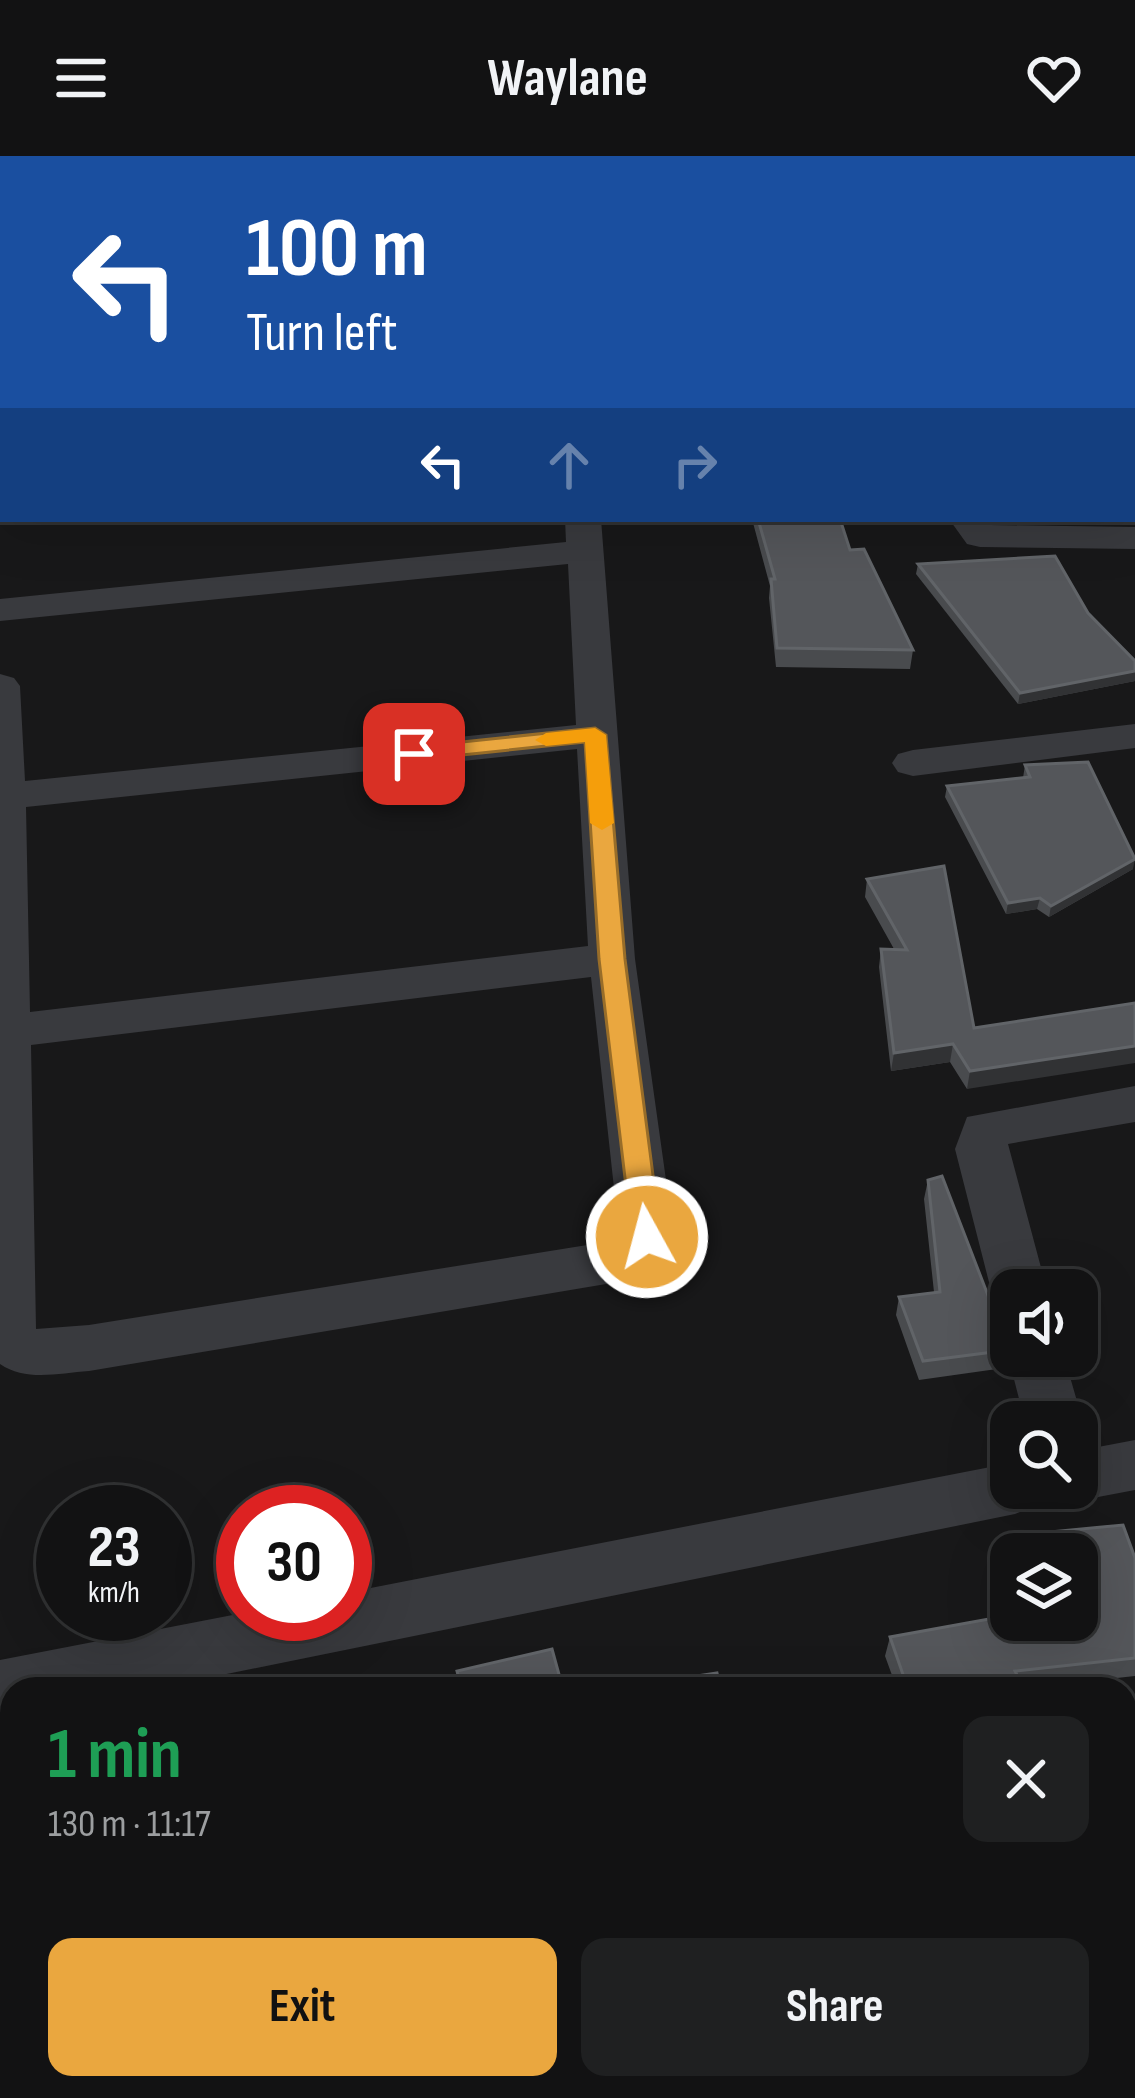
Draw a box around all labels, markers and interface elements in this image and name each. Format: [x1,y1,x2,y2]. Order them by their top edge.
icon: menu [48,45,114,111]
icon: heart [1021,45,1087,111]
text: Waylane [487,46,648,111]
text: 100 m [246,199,428,300]
icon: left [48,204,204,360]
text: Turn left [246,301,398,366]
icon: left [410,432,476,498]
icon: ahead [536,432,602,498]
icon: right [662,432,728,498]
pin [363,703,465,805]
icon: arrive [381,721,447,787]
position arrow [584,1174,710,1300]
map controls [990,1269,1098,1641]
button: sound [990,1269,1098,1377]
button: search [990,1401,1098,1509]
speed limit sign: 30 [216,1485,372,1641]
text: 23 [87,1512,141,1584]
button: layers [990,1533,1098,1641]
text: km/h [88,1575,140,1611]
text: 1 min [48,1712,182,1799]
button: close [963,1716,1089,1842]
text: 130 m · 11:17 [48,1801,211,1848]
button: Exit [48,1938,557,2076]
button: Share [581,1938,1089,2076]

